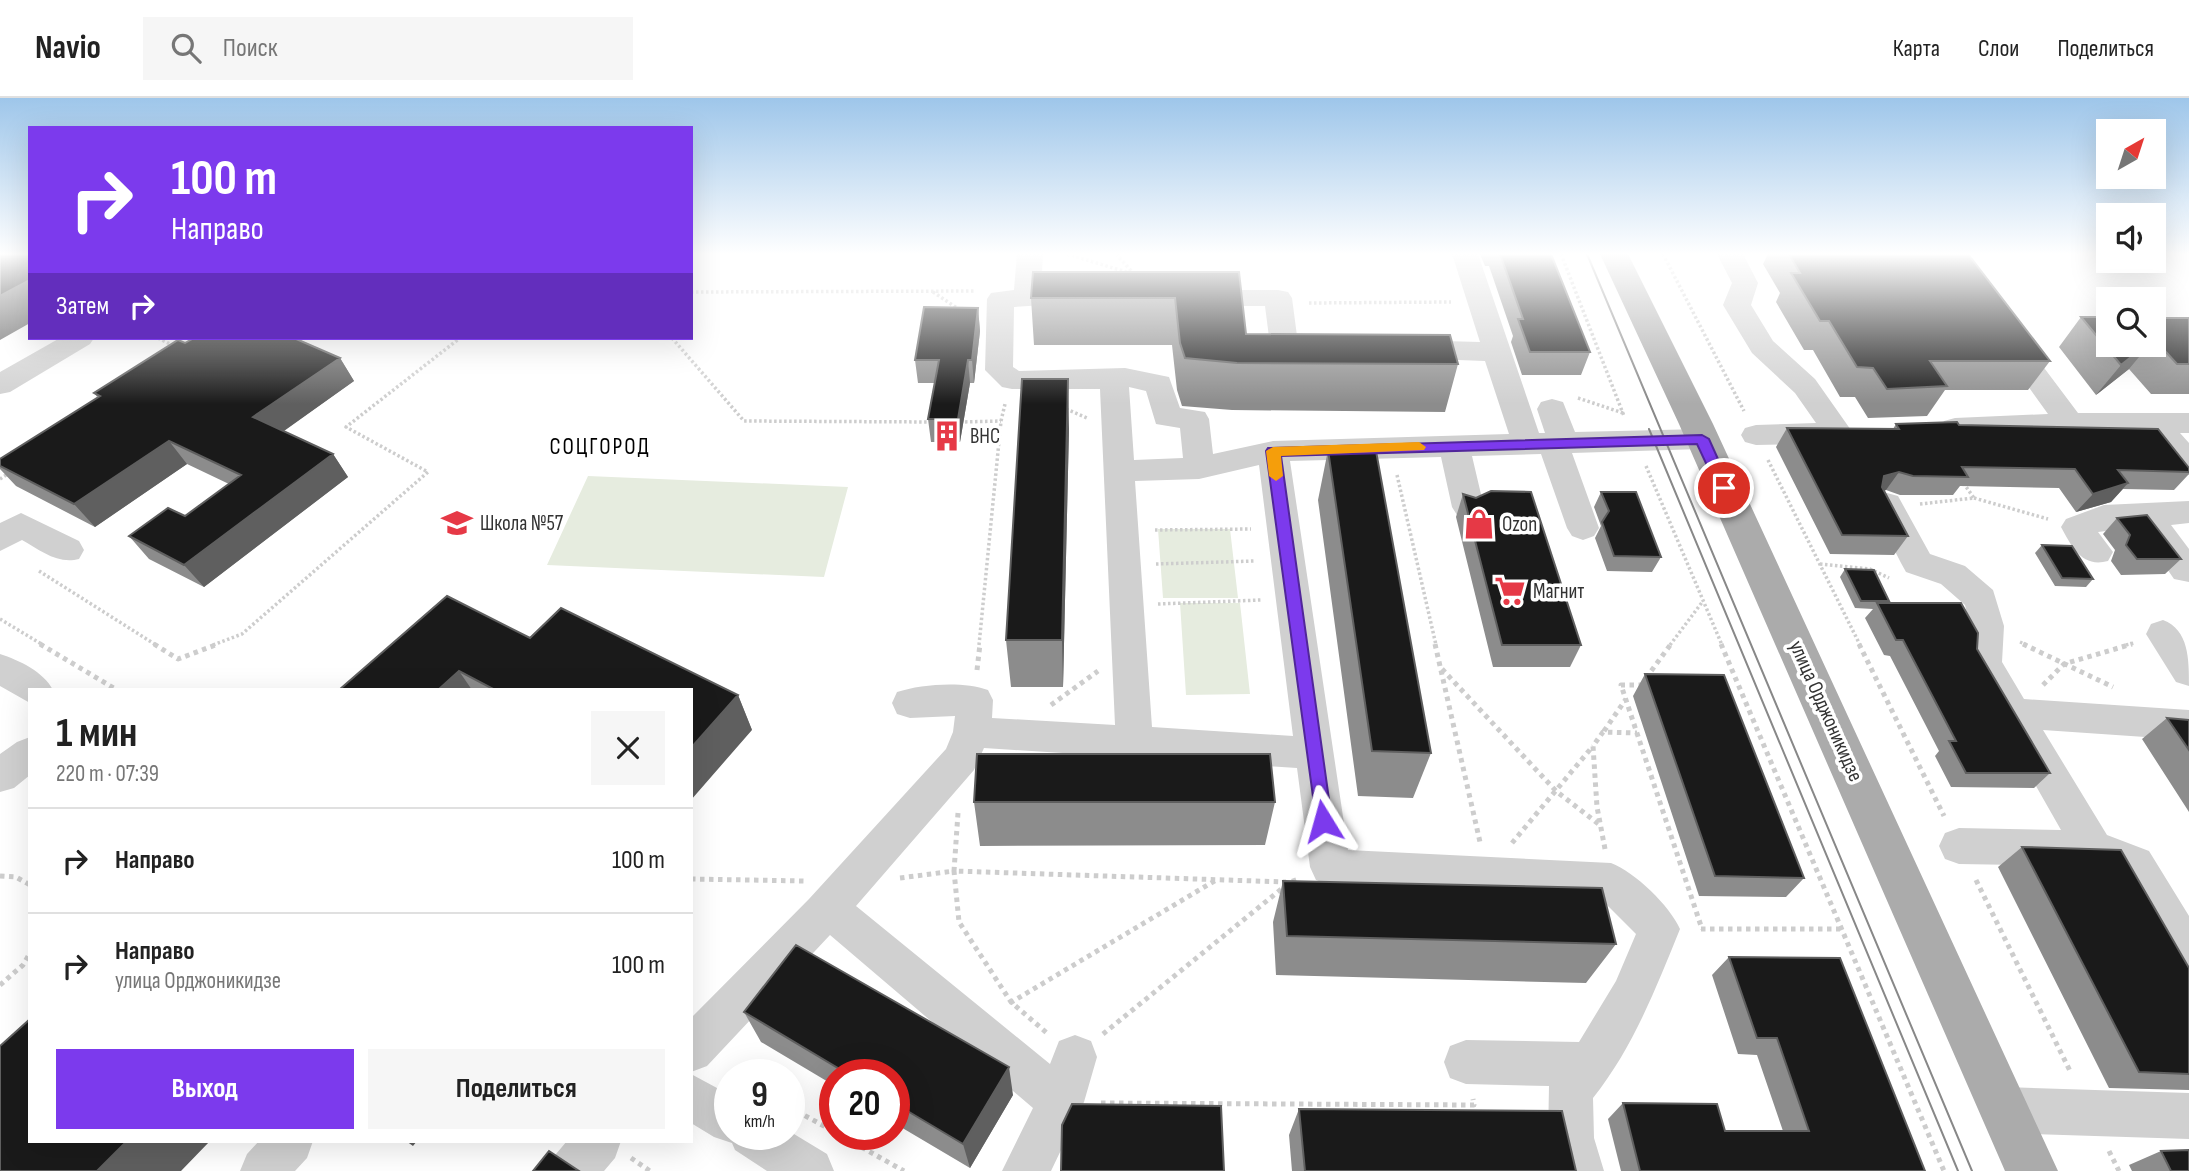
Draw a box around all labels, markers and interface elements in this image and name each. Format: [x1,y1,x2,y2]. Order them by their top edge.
search box [143,17,633,80]
text: Navio [35,28,101,68]
icon: search [167,29,205,67]
text: Поиск [223,33,278,64]
text: Карта [1893,34,1940,63]
text: Слои [1978,34,2019,63]
text: Поделиться [2057,34,2154,63]
north arrow [2096,119,2166,189]
map controls [2096,119,2166,357]
text: 100 m [171,150,277,209]
icon: right [56,154,147,245]
button: sound [2096,203,2166,273]
text: Направо [171,210,264,249]
icon: right [123,287,161,325]
button: search [2096,287,2166,357]
text: Затем [56,291,109,322]
building icon: ВНС [930,419,964,453]
place label: ВНС [970,424,1000,449]
district label: СОЦГОРОД [549,433,651,461]
pin [1694,458,1754,518]
icon: arrive [1705,469,1743,507]
school or university icon: Школа №57 [440,506,474,540]
shop icon: Ozon [1462,507,1496,541]
place label: Школа №57 [480,511,564,536]
place label: Ozon [1502,512,1537,537]
supermarket icon: Магнит [1493,574,1527,608]
place label: Магнит [1533,579,1584,604]
street label: улица Орджоникидзе [1784,637,1868,785]
text: 1 мин [56,708,137,759]
button: close [591,711,665,785]
text: 220 m · 07:39 [56,760,159,788]
position arrow [1286,784,1360,858]
icon: right [56,842,94,880]
text: Направо [115,845,194,876]
text: 100 m [612,845,665,876]
text: Направо [115,936,194,967]
icon: right [56,947,94,985]
text: 100 m [612,950,665,981]
text: улица Орджоникидзе [115,967,281,995]
button: Выход [56,1049,354,1129]
button: Поделиться [368,1049,665,1129]
speed limit sign: 20 [819,1059,910,1150]
text: 9 [751,1074,768,1117]
text: km/h [744,1111,775,1132]

